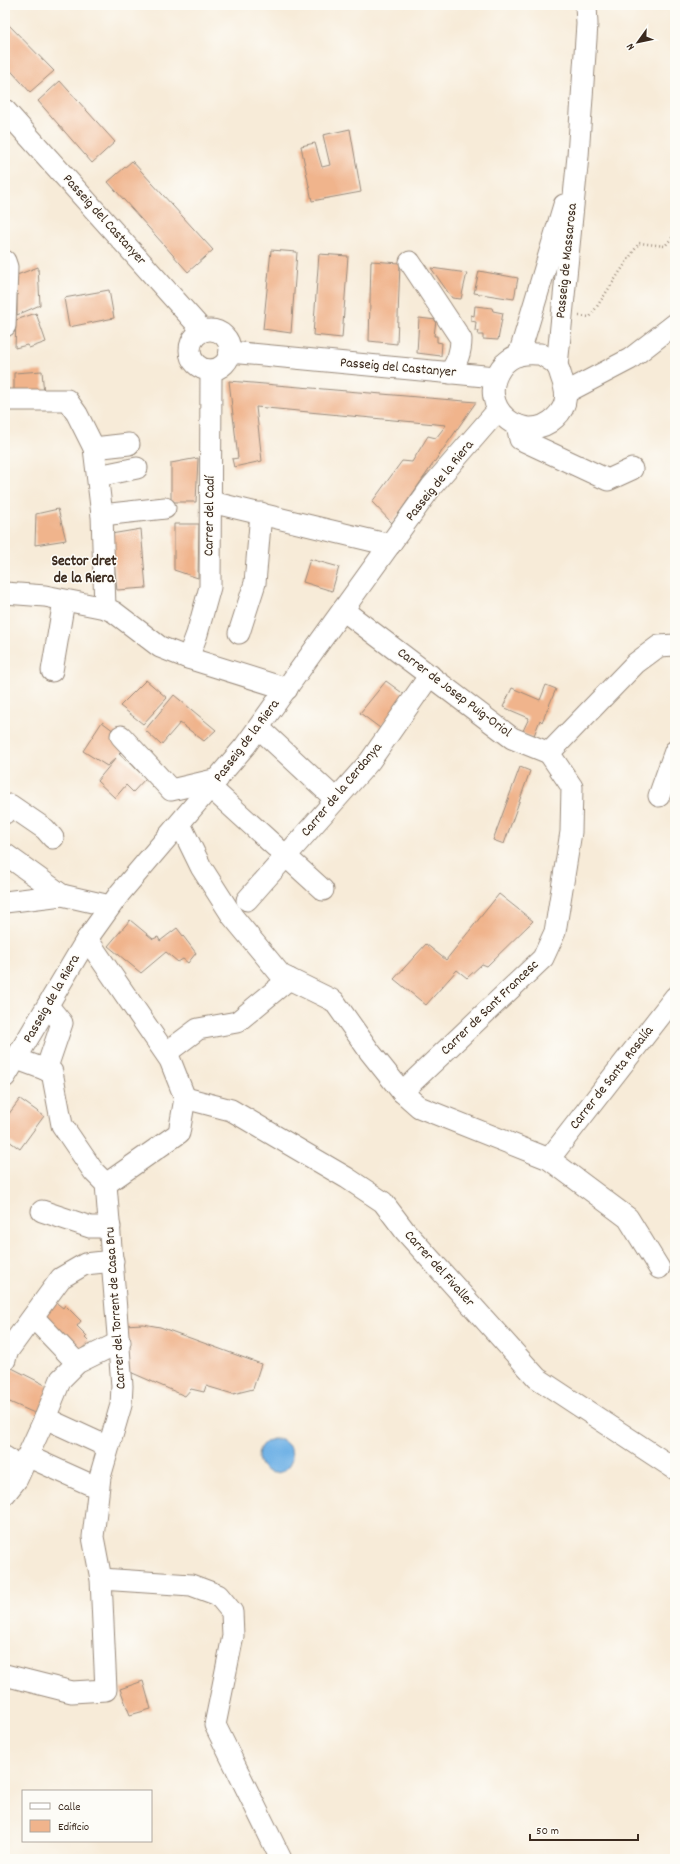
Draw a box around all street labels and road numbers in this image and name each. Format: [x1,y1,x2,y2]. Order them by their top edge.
street label: Passeig del Castanyer [58,170,151,271]
street label: Passeig de Massarosa [551,202,583,320]
street label: Passeig del Castanyer [339,353,458,383]
street label: Passeig de la Riera [401,436,479,526]
street label: Carrer del Cadí [199,474,221,556]
street label: Carrer de Josep Puig-Oriol [393,643,516,743]
street label: Passeig de la Riera [209,695,285,787]
street label: Carrer de la Cerdanya [297,738,388,841]
street label: Passeig de la Riera [19,951,86,1047]
street label: Carrer de Sant Francesc [436,955,544,1060]
street label: Carrer de Santa Rosalía [565,1022,659,1134]
street label: Carrer del Torrent de Casa Bru [100,1226,132,1390]
street label: Carrer del Fivaller [399,1226,479,1312]

